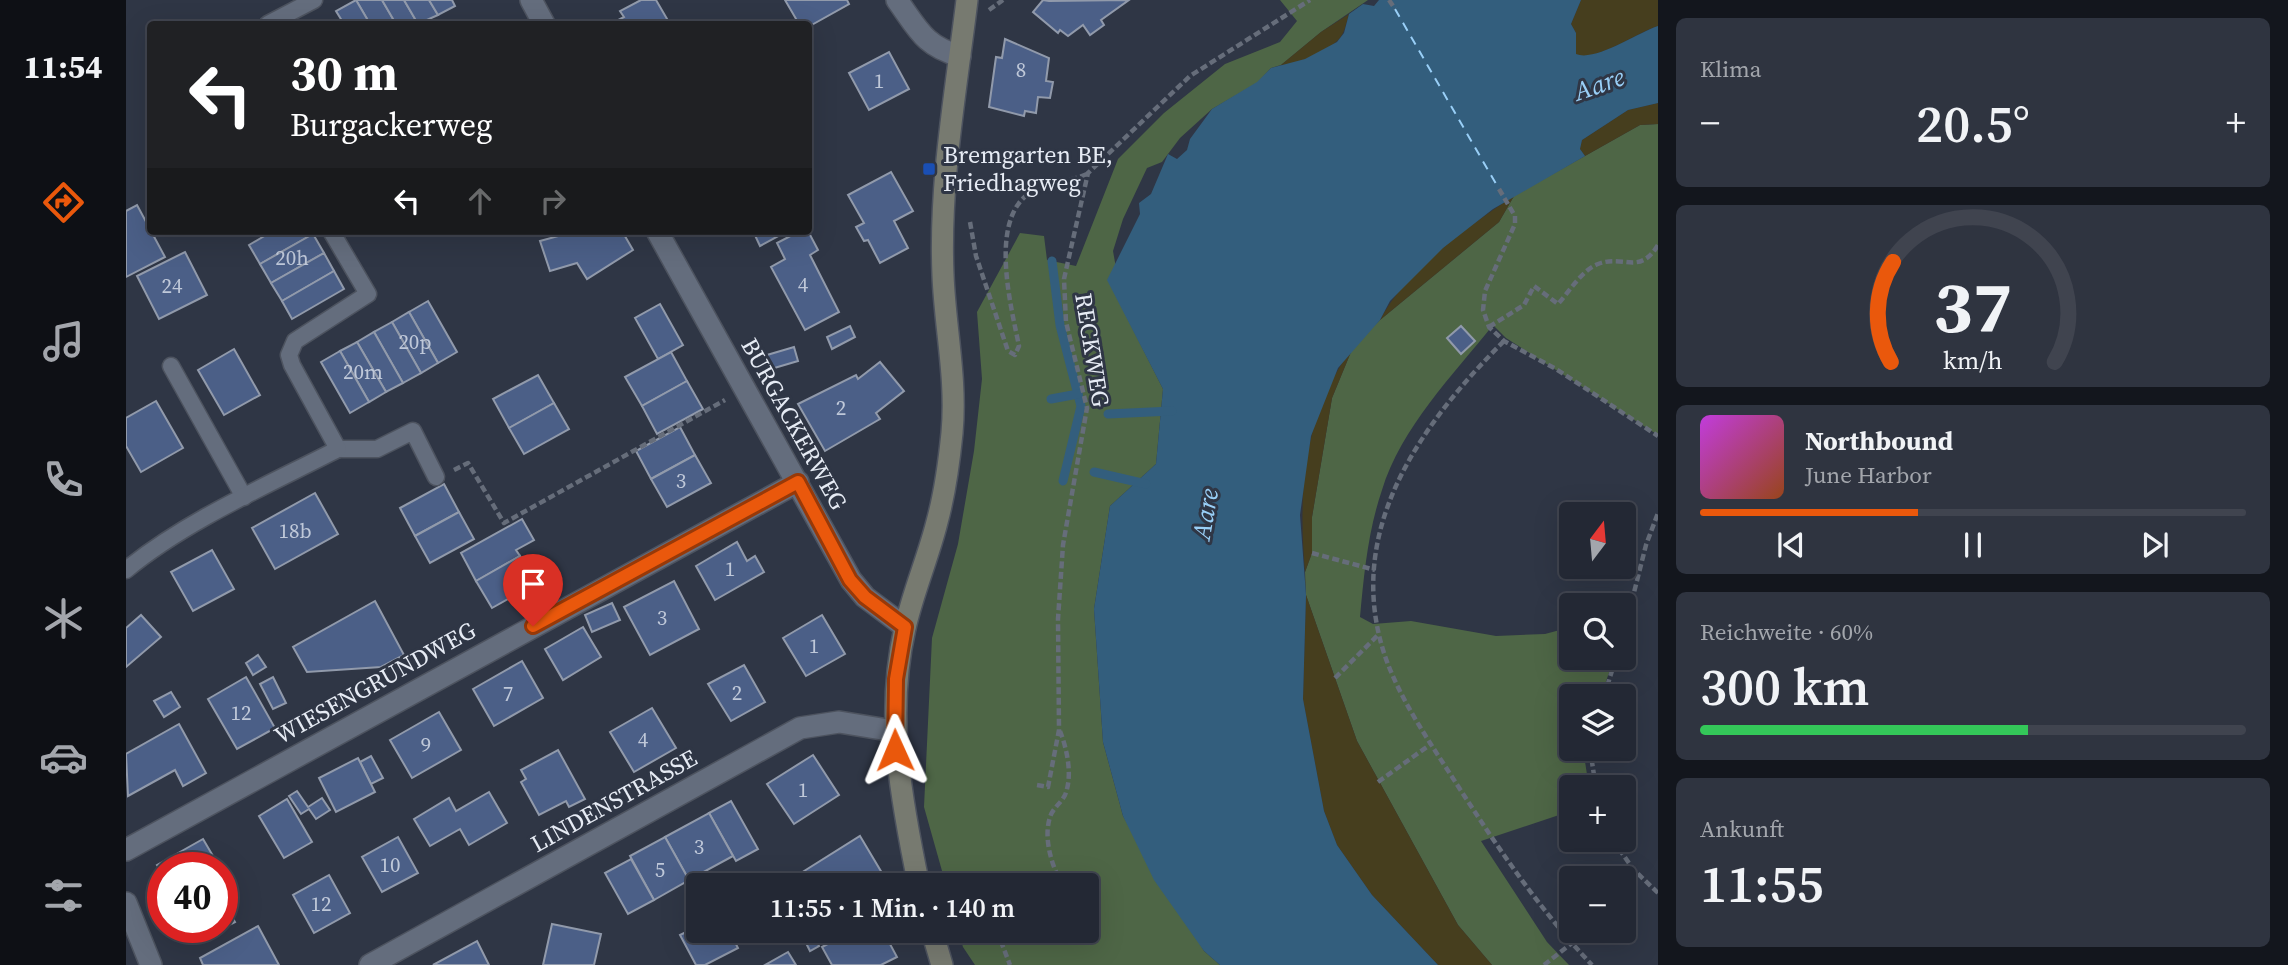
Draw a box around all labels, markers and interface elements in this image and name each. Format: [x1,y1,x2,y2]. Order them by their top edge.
text: 30 m [290,39,398,106]
text: 11:54 [24,45,102,89]
icon: left [175,49,266,140]
text: Klima [1700,53,1761,85]
house number: 8 [1016,55,1026,84]
water label: Aare [1567,58,1630,110]
house number: 1 [874,66,884,95]
text: 20.5° [1916,88,2030,159]
text: − [1700,97,1720,149]
text: + [2226,97,2246,149]
text: Burgackerweg [290,103,493,147]
place label: Bremgarten BE, Friedhagweg [943,138,1113,199]
marker: Bremgarten BE, Friedhagweg [921,161,937,177]
icon: directions [39,178,88,227]
icon: left [388,182,426,220]
icon: ahead [461,182,499,220]
icon: right [534,182,572,220]
house number: 20h [275,243,309,272]
text: 37 [1934,257,2012,356]
house number: 4 [798,270,809,299]
house number: 24 [162,271,183,300]
street label: RECKWEG [1067,291,1118,410]
icon: music [39,317,88,366]
house number: 20p [398,327,432,356]
street label: BURGACKERWEG [734,332,856,516]
text: km/h [1943,343,2003,377]
house number: 20m [343,357,383,386]
house number: 2 [836,393,846,422]
text: Northbound [1805,423,1953,459]
icon: phone [39,455,88,504]
text: June Harbor [1805,459,1932,491]
house number: 3 [676,466,686,495]
water label: Aare [1182,485,1227,544]
north arrow [1559,502,1636,579]
map controls [1559,502,1636,943]
house number: 18b [278,516,312,545]
icon: previous [1772,526,1810,564]
icon: pause [1954,526,1992,564]
icon: next [2136,526,2174,564]
pin [503,554,563,626]
house number: 1 [725,554,735,583]
icon: arrive [514,565,552,603]
button: search [1559,593,1636,670]
icon: climate [39,594,88,643]
house number: 3 [657,603,667,632]
street label: WIESENGRUNDWEG [268,613,482,752]
text: Reichweite · 60% [1700,616,1873,648]
house number: 1 [809,631,819,660]
text: 300 km [1700,651,1869,722]
house number: 2 [732,678,742,707]
house number: 7 [503,679,513,708]
button: layers [1559,684,1636,761]
house number: 12 [231,698,252,727]
position arrow [858,713,932,787]
house number: 4 [638,725,649,754]
house number: 9 [421,730,431,759]
icon: car [39,733,88,782]
street label: LINDENSTRASSE [525,741,703,860]
house number: 1 [798,775,808,804]
button: + [1559,775,1636,852]
text: Ankunft [1700,813,1784,845]
house number: 3 [694,832,704,861]
text: 11:55 [1700,848,1824,919]
house number: 10 [380,850,401,879]
speed limit sign: 40 [147,852,238,943]
house number: 5 [655,855,665,884]
button: − [1559,866,1636,943]
icon: filters [39,871,88,920]
house number: 12 [311,889,332,918]
text: 11:55 · 1 Min. · 140 m [770,890,1015,926]

